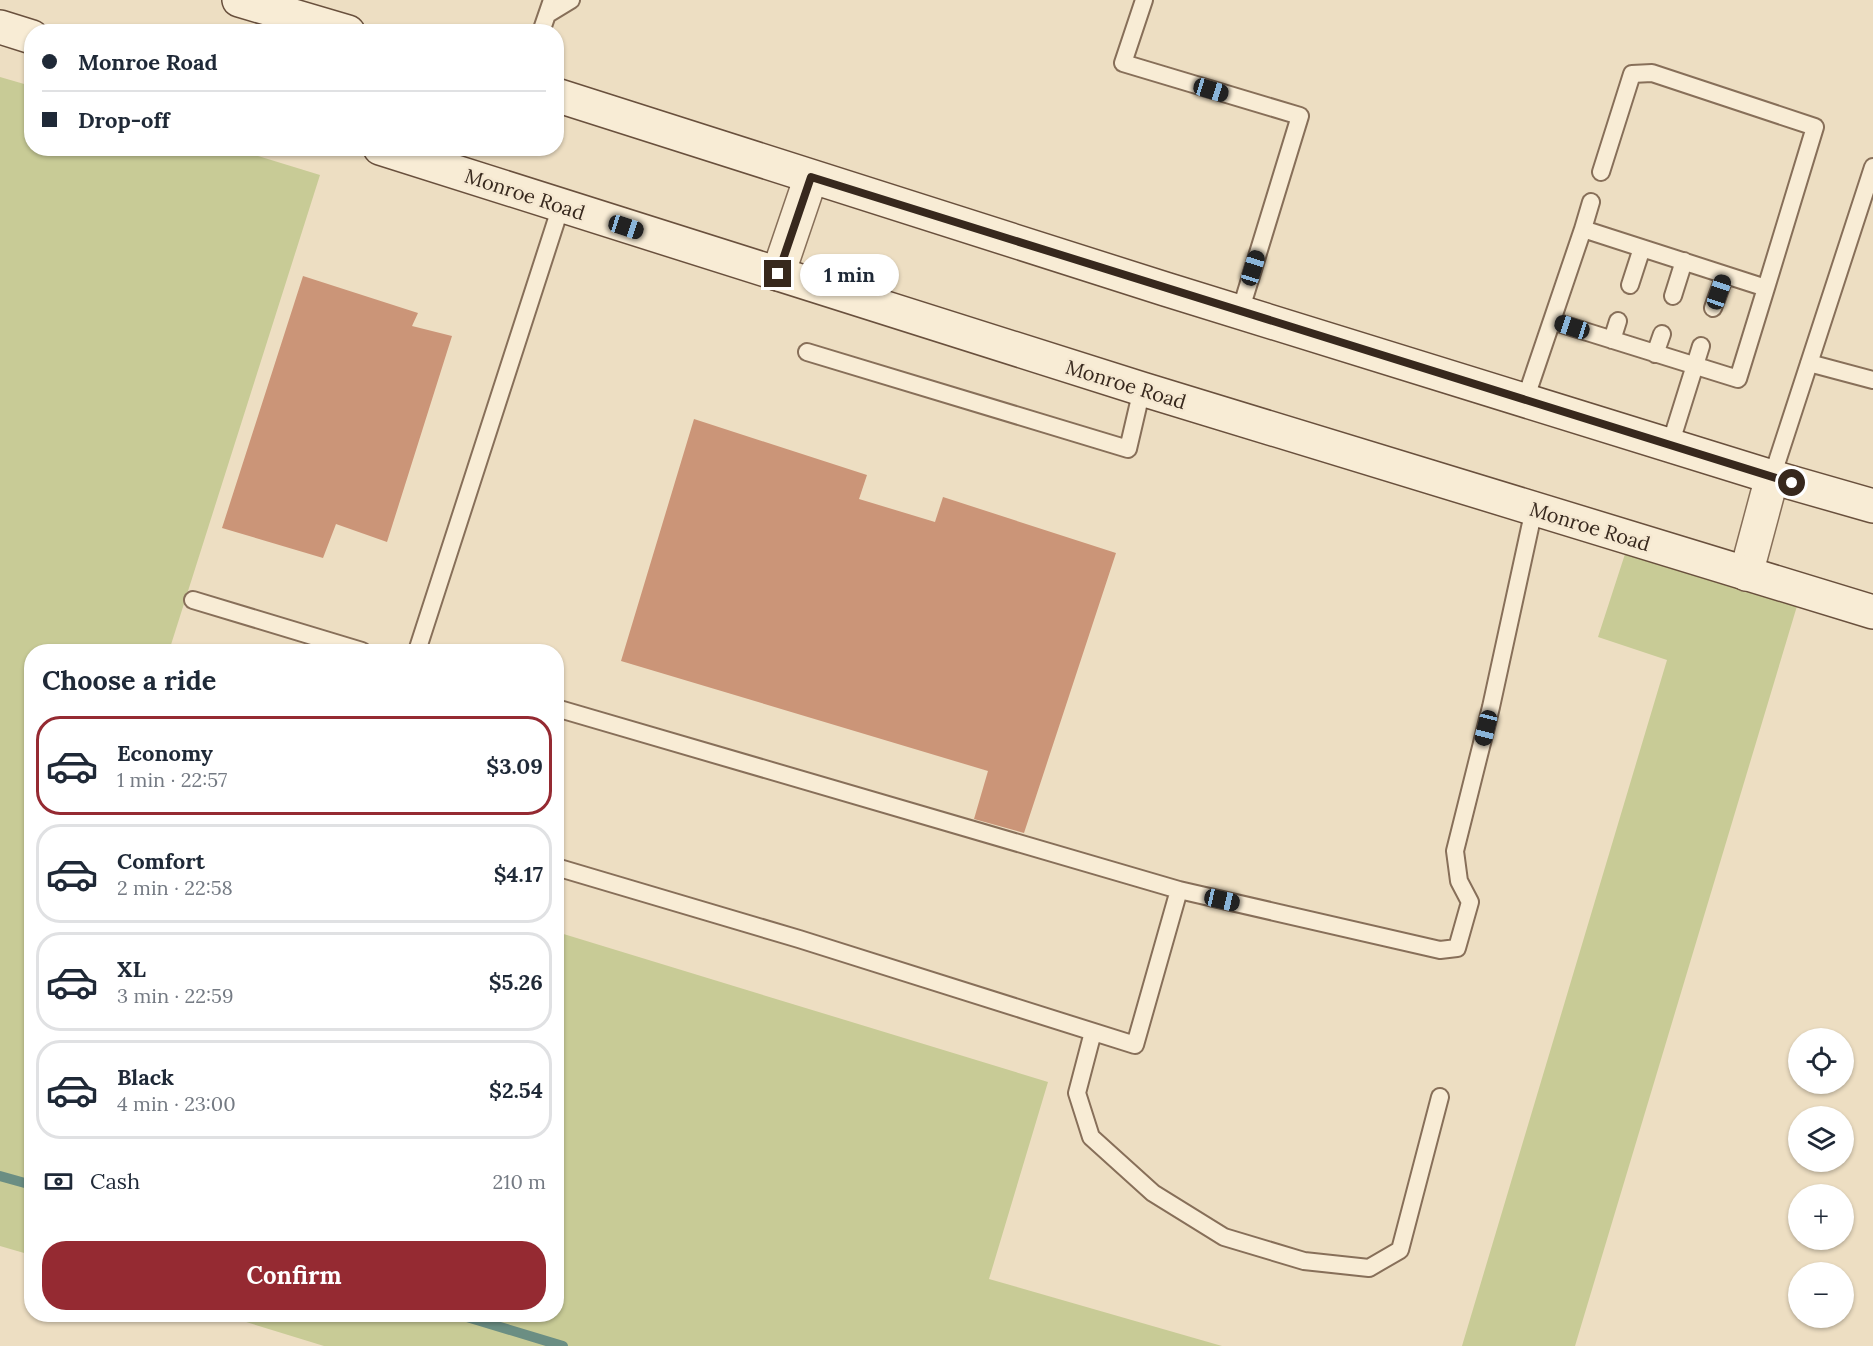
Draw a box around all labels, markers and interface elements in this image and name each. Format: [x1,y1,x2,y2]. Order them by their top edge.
text: Monroe Road [78,48,218,76]
car [1191,76,1231,104]
text: Drop-off [78,106,170,134]
street label: Monroe Road [462,163,588,225]
car [606,213,646,241]
car [1239,248,1267,288]
callout: 1 min [799,253,898,295]
route end [764,260,791,287]
text: 1 min [824,262,875,287]
car [1705,272,1733,312]
car [1552,313,1592,341]
street label: Monroe Road [1063,354,1189,414]
route start [1778,469,1805,496]
street label: Monroe Road [1527,496,1653,556]
text: Choose a ride [42,663,216,697]
car [1473,708,1499,748]
icon: car [45,739,99,793]
text: Economy [117,739,213,767]
text: $3.09 [486,752,543,780]
text: 1 min · 22:57 [117,767,227,792]
icon: car [45,847,99,901]
text: Comfort [117,847,205,875]
text: $4.17 [494,860,543,888]
text: 2 min · 22:58 [117,875,233,900]
car [1202,887,1242,913]
icon: car [45,955,99,1009]
text: XL [117,955,146,983]
text: $5.26 [489,968,543,996]
text: 3 min · 22:59 [117,983,234,1008]
map controls [1788,1028,1854,1328]
button: locate [1788,1028,1854,1094]
icon: car [45,1063,99,1117]
text: Black [117,1063,174,1091]
text: $2.54 [489,1076,543,1104]
text: 4 min · 23:00 [117,1091,236,1116]
button: layers [1788,1106,1854,1172]
icon: cash [42,1165,75,1198]
text: Cash [90,1167,140,1195]
text: 210 m [492,1169,546,1194]
button: + [1788,1184,1854,1250]
button: Confirm [42,1241,546,1310]
button: − [1788,1262,1854,1328]

